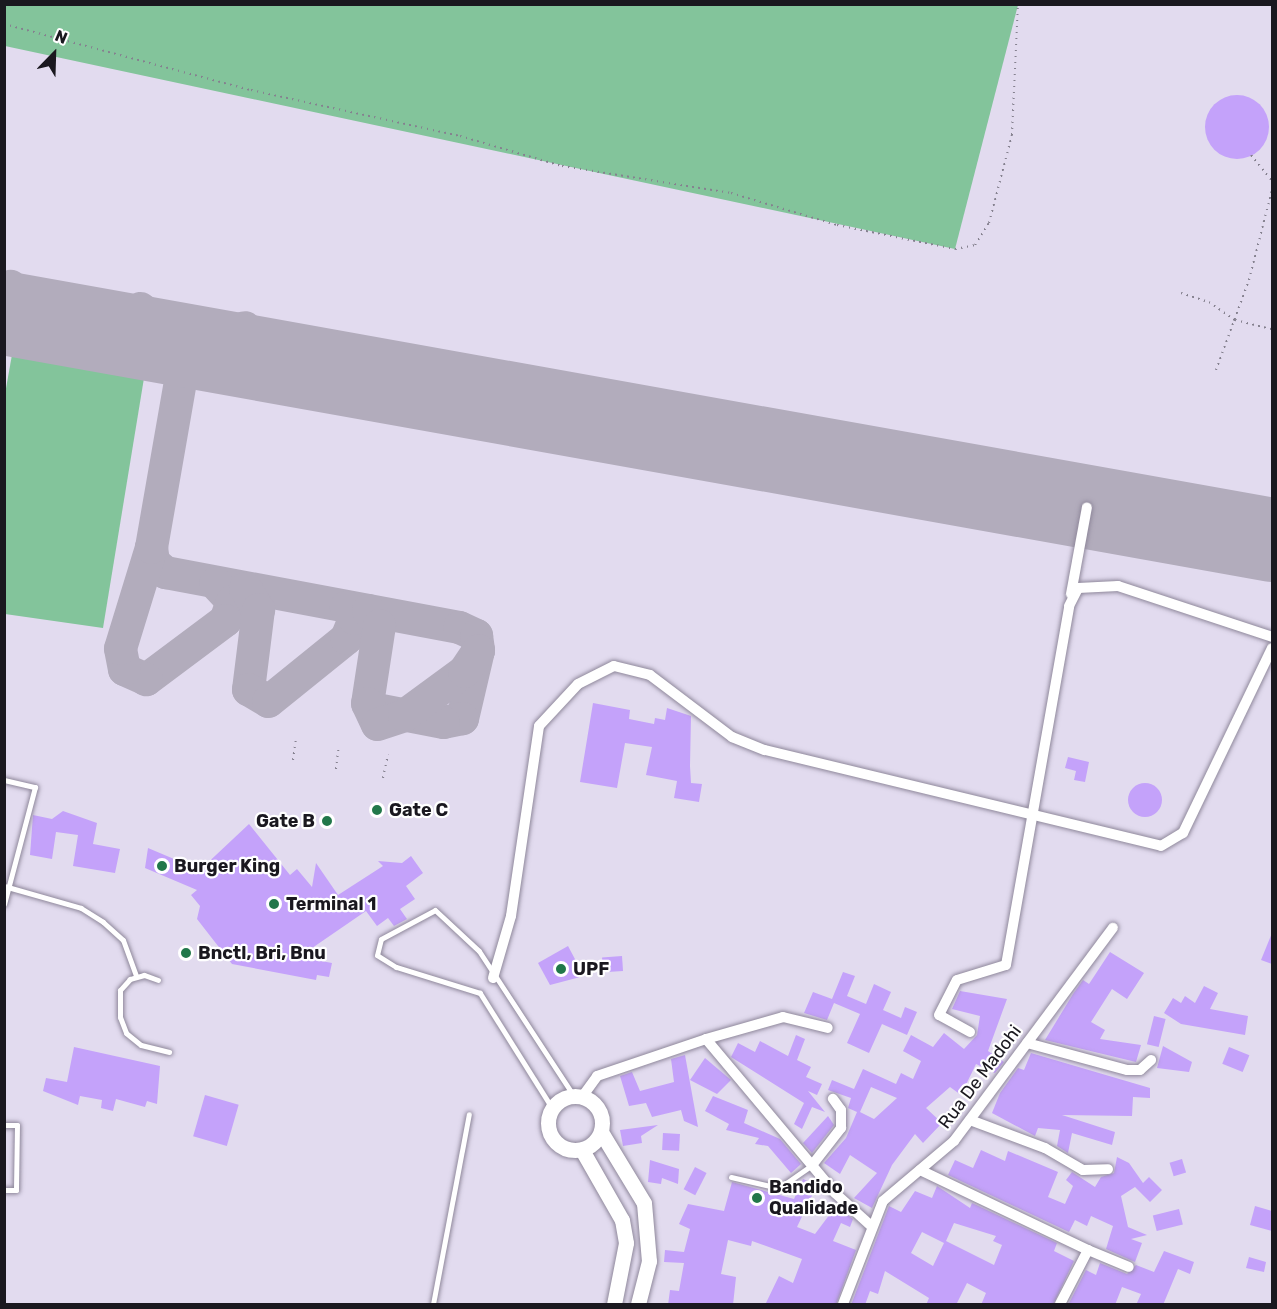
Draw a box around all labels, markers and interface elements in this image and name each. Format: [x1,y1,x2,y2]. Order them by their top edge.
north arrow [24,24,84,84]
text: N [52,26,70,48]
place label: Gate C [389,799,448,821]
marker: Gate C [370,803,384,817]
place label: Gate B [256,810,315,832]
marker: Gate B [320,814,334,828]
place label: Burger King [174,855,280,877]
marker: Burger King [155,859,169,873]
place label: Terminal 1 [286,893,376,915]
marker: Terminal 1 [267,897,281,911]
place label: Bnctl, Bri, Bnu [198,942,326,964]
marker: Bnctl, Bri, Bnu [179,946,193,960]
place label: UPF [573,958,609,980]
marker: UPF [554,962,568,976]
street label: Rua De Madohi [934,1021,1026,1133]
place label: Bandido Qualidade [769,1177,858,1220]
marker: Bandido Qualidade [750,1191,764,1205]

